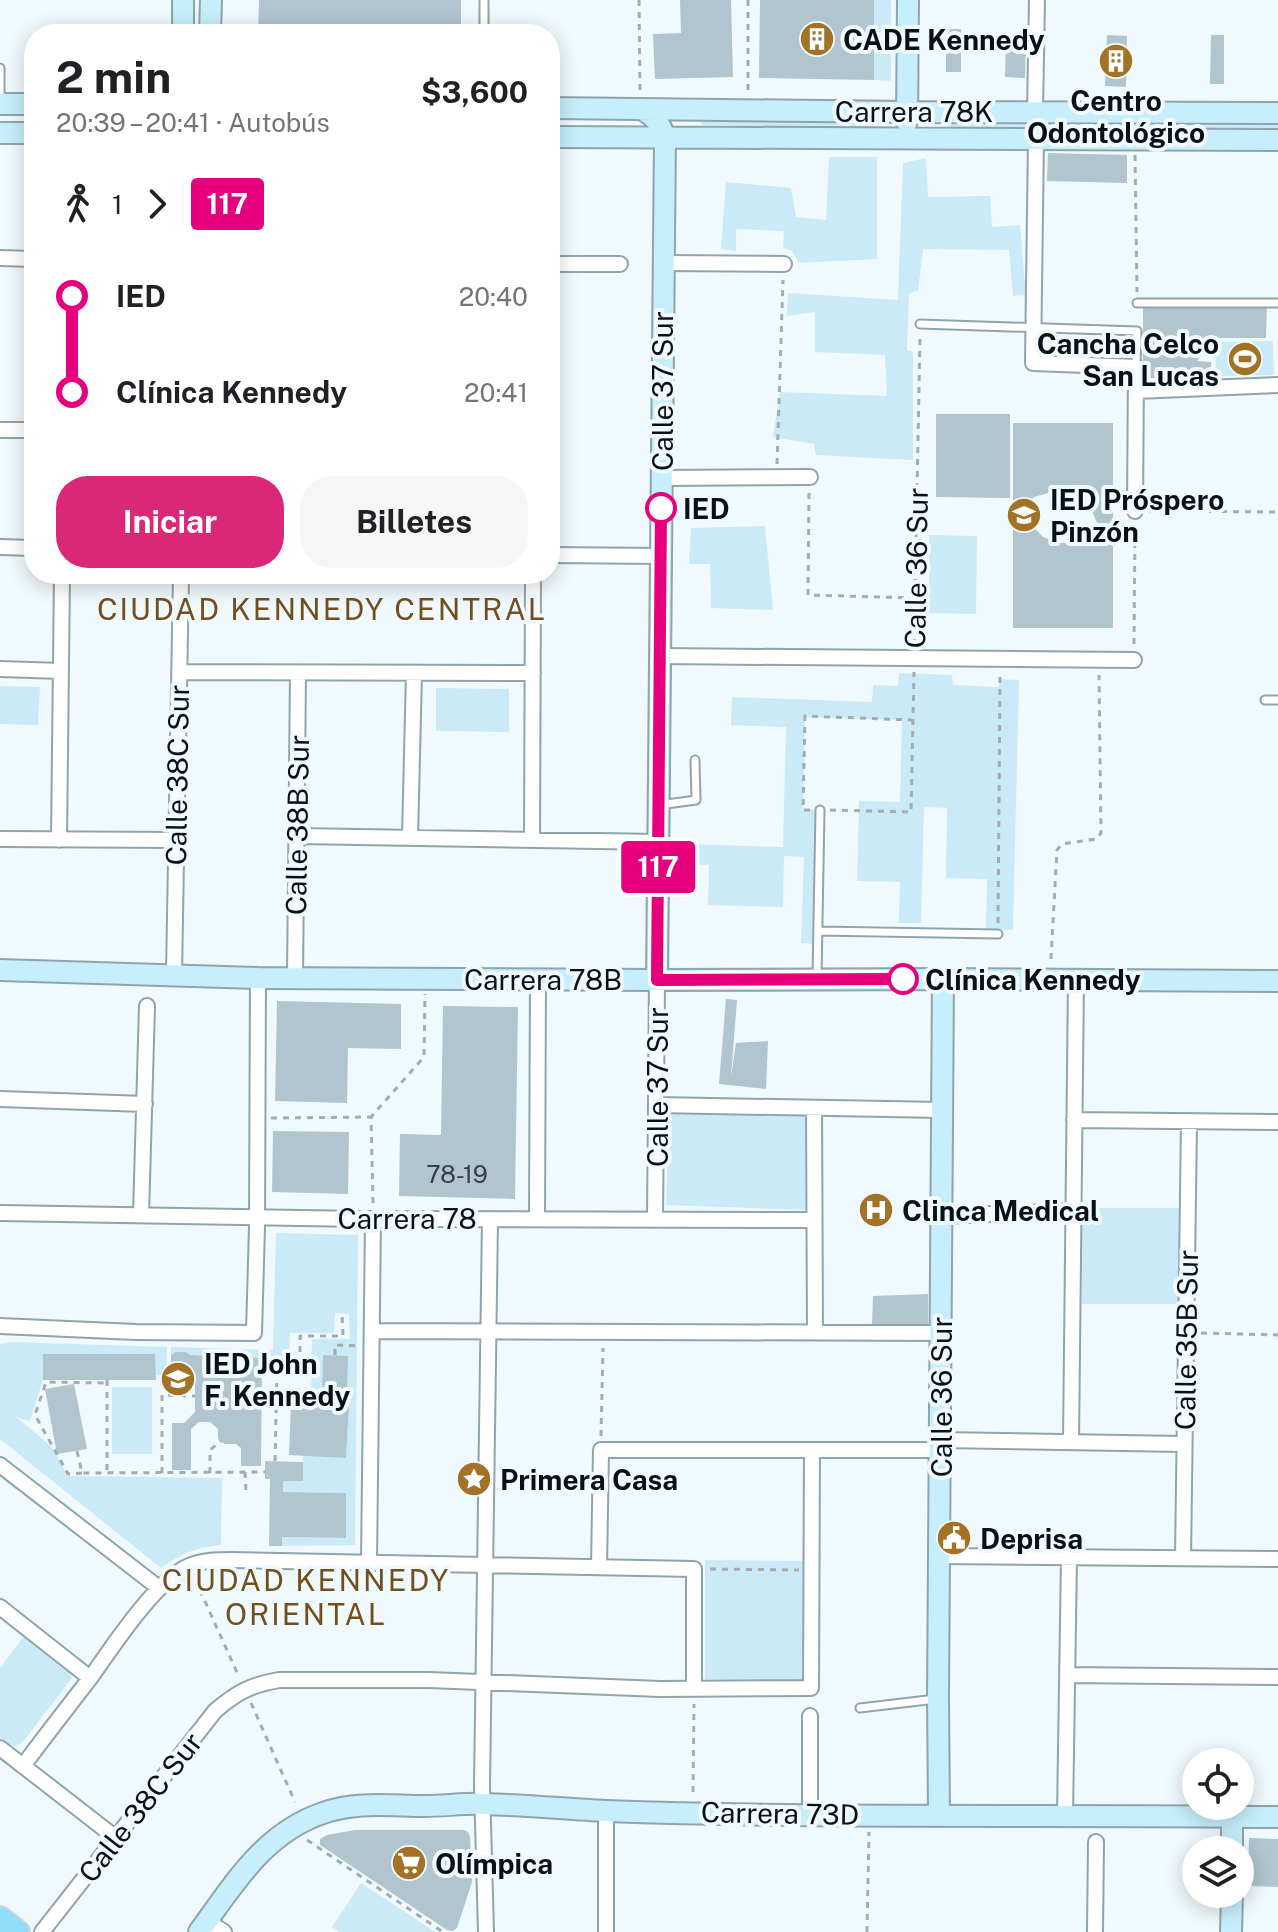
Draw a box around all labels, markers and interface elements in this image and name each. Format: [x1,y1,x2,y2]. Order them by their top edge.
building icon: CADE Kennedy [798,20,836,58]
place label: CADE Kennedy [843,23,1045,56]
building icon: Centro Odontológico [1097,42,1135,80]
text: 2 min [56,51,171,103]
text: $3,600 [421,74,528,110]
place label: Centro Odontológico [1027,84,1205,149]
street label: Carrera 78K [835,95,993,128]
text: 20:39 – 20:41 · Autobús [56,107,330,138]
icon: walk [56,182,100,226]
icon: forward [135,182,179,226]
text: 117 [207,187,248,220]
text: 1 [112,189,123,220]
text: IED [116,278,166,314]
text: 20:40 [459,281,528,312]
street label: Calle 37 Sur [646,311,679,471]
place label: Cancha Celco San Lucas [1037,327,1219,392]
sports icon: Cancha Celco San Lucas [1226,340,1264,378]
text: Clínica Kennedy [116,374,347,410]
text: 20:41 [464,377,528,408]
button: Iniciar [56,476,284,568]
button: Billetes [300,476,528,568]
place label: IED Próspero Pinzón [1050,483,1224,548]
street label: Calle 36 Sur [898,487,934,649]
place label: IED [683,492,730,525]
marker: IED [646,493,676,523]
school or university icon: IED Próspero Pinzón [1005,496,1043,534]
district label: CIUDAD KENNEDY CENTRAL [97,591,547,627]
street label: Calle 38C Sur [159,684,195,866]
street label: Calle 38B Sur [279,735,315,915]
line badge: 117 [612,841,704,893]
text: 117 [637,850,679,883]
street label: Carrera 78B [464,963,622,996]
place label: Clínica Kennedy [925,963,1141,996]
marker: Clínica Kennedy [888,964,918,994]
street label: Calle 37 Sur [641,1007,674,1167]
house number: 78-19 [426,1160,488,1188]
hospital icon: Clinca Medical [857,1191,895,1229]
place label: Clinca Medical [902,1194,1099,1227]
street label: Carrera 78 [337,1202,477,1235]
street label: Calle 35B Sur [1168,1250,1204,1430]
street label: Calle 36 Sur [925,1317,958,1477]
place label: IED John F. Kennedy [204,1347,350,1412]
school or university icon: IED John F. Kennedy [159,1360,197,1398]
place icon: Primera Casa [455,1460,493,1498]
place label: Primera Casa [500,1463,678,1496]
public building icon: Deprisa [935,1519,973,1557]
place label: Deprisa [980,1522,1083,1555]
district label: CIUDAD KENNEDY ORIENTAL [162,1562,450,1632]
street label: Calle 38C Sur [71,1726,209,1888]
map controls [1182,1748,1254,1908]
button: locate [1182,1748,1254,1820]
street label: Carrera 73D [701,1795,859,1831]
button: layers [1182,1836,1254,1908]
supermarket icon: Olímpica [390,1844,428,1882]
place label: Olímpica [435,1847,553,1880]

